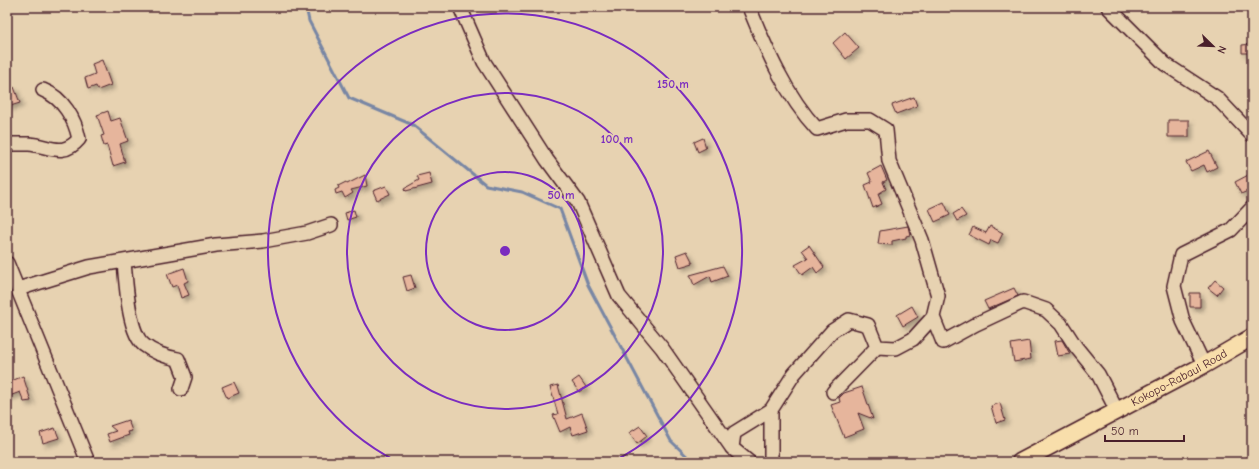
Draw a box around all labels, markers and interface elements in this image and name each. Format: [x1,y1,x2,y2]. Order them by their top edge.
north arrow [1193,26,1233,66]
text: N [1214,44,1229,56]
text: 150 m [657,77,689,91]
text: 100 m [601,132,633,146]
text: 50 m [547,188,575,202]
centre of rings [498,244,512,258]
street label: Kokopo-Rabaul Road [1129,346,1230,409]
scale bar [1105,417,1184,443]
text: 50 m [1111,424,1139,438]

